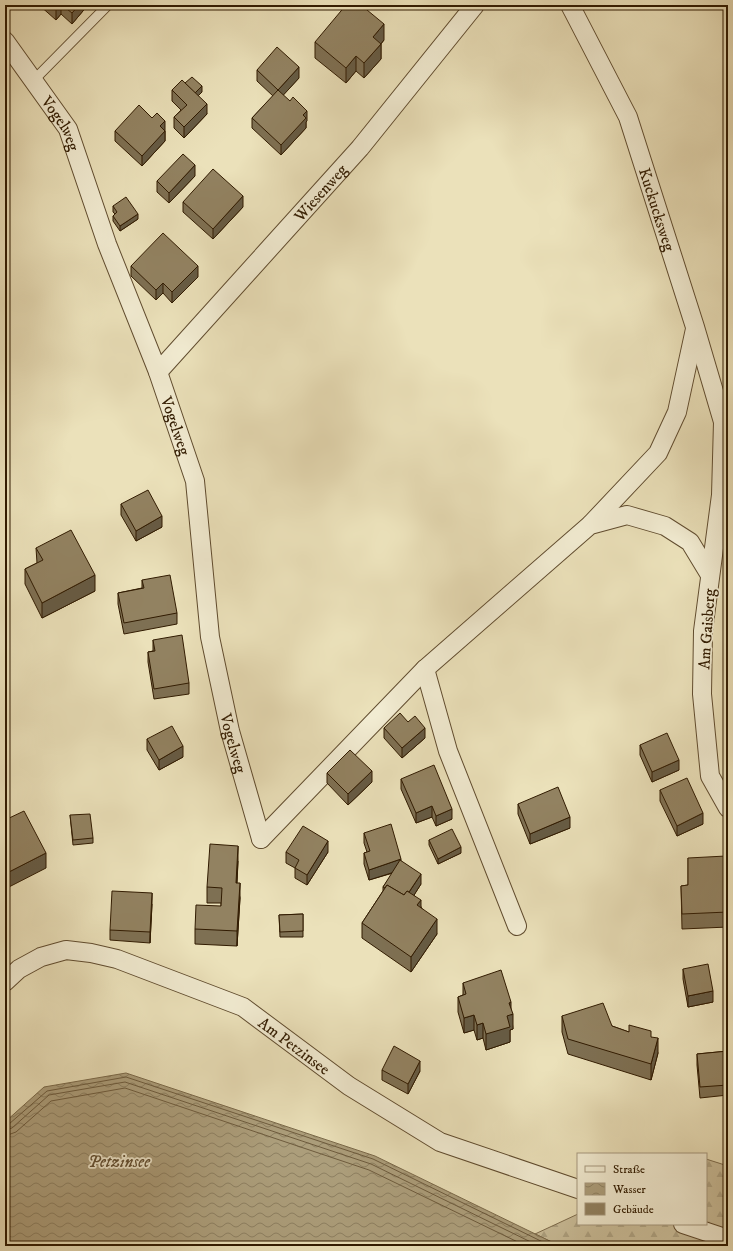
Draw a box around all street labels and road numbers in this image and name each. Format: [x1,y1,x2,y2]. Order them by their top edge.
street label: Vogelweg [36,92,84,154]
street label: Wiesenweg [289,160,352,226]
street label: Kuckucksweg [634,166,679,254]
street label: Vogelweg [156,393,195,458]
street label: Am Gaisberg [694,588,720,670]
street label: Vogelweg [215,711,251,776]
street label: Am Petzinsee [254,1013,334,1080]

